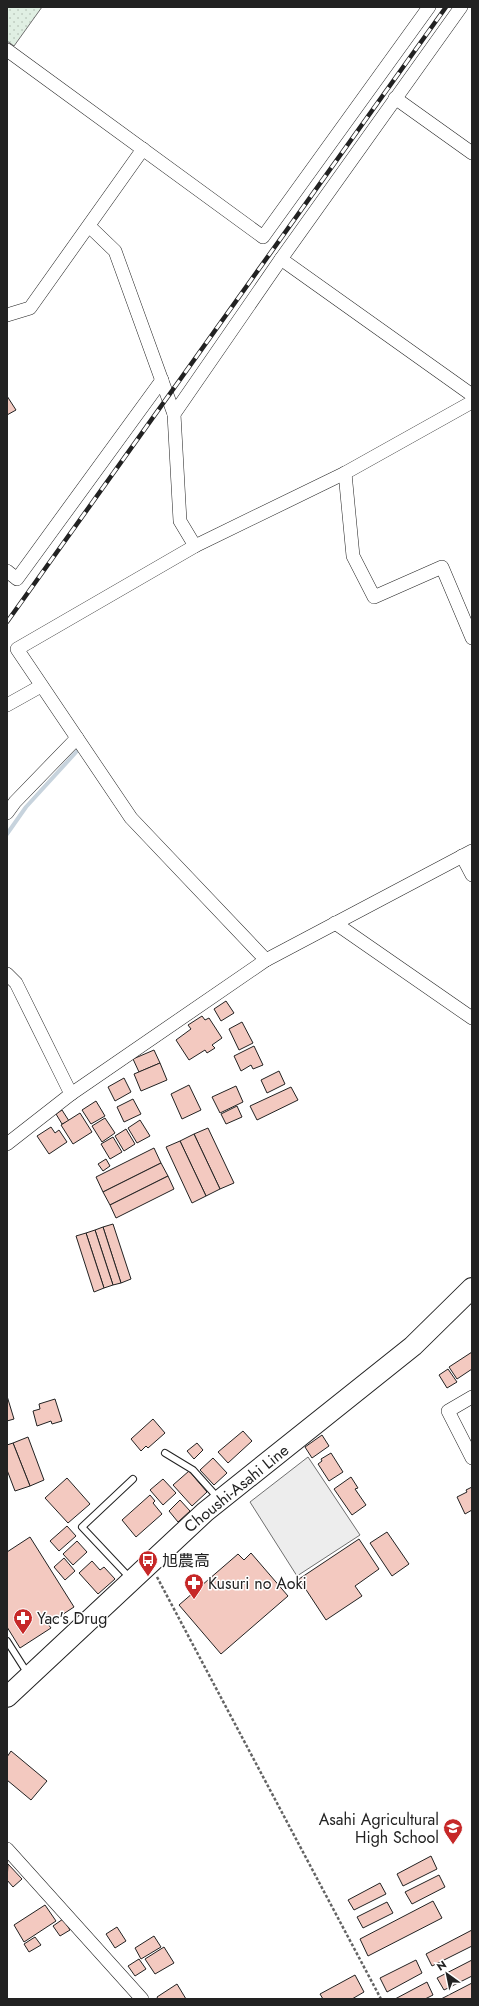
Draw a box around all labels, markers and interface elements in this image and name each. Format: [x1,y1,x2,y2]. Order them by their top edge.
street label: Choushi-Asahi Line [179,1439,294,1538]
bus stop icon: 旭農高 [137,1549,159,1577]
place label: 旭農高 [162,1549,210,1572]
pharmacy icon: Kusuri no Aoki [183,1572,205,1600]
place label: Kusuri no Aoki [208,1572,307,1595]
pharmacy icon: Yac's Drug [12,1607,34,1635]
place label: Yac's Drug [37,1607,107,1630]
place label: Asahi Agricultural High School [319,1808,439,1849]
school or university icon: Asahi Agricultural High School [442,1817,464,1845]
north arrow [427,1954,467,1994]
text: N [434,1957,450,1975]

